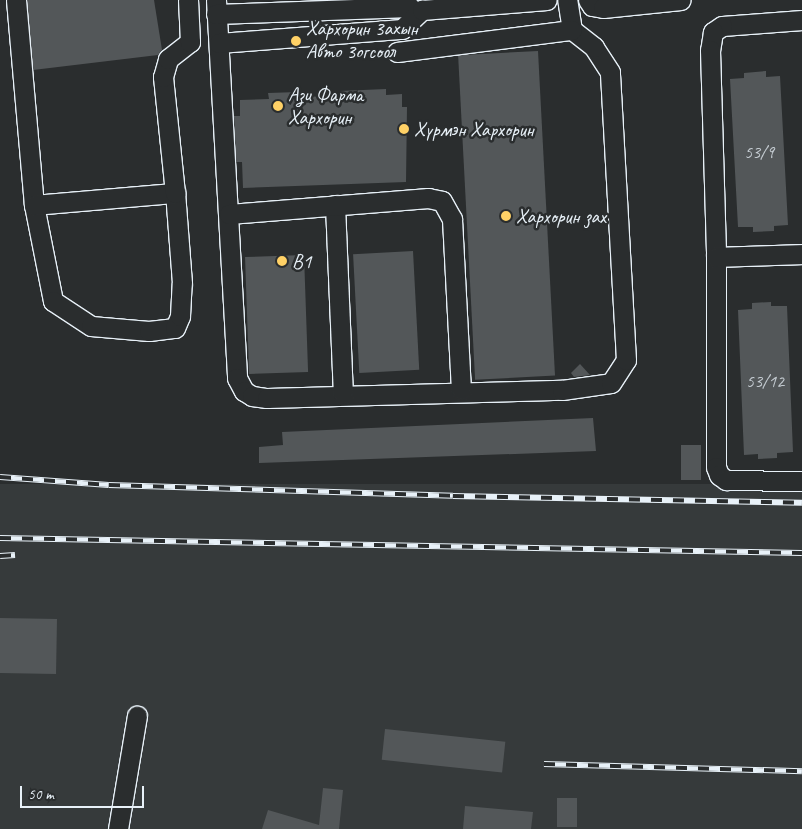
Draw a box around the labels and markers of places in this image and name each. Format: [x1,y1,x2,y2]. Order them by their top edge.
place label: Хархорин 3ахын Авто 3огсоол [306,17,418,64]
marker: Хархорин 3ахын Авто 3огсоол [290,35,302,47]
place label: Ази Фарма Хархорин [288,82,365,129]
marker: Ази Фарма Хархорин [272,100,284,112]
place label: Хүрмэн Хархорин [414,117,534,141]
marker: Хүрмэн Хархорин [398,123,410,135]
place label: Хархорин зах [516,204,605,228]
marker: Хархорин зах [500,210,512,222]
place label: B1 [292,249,311,273]
marker: B1 [276,255,288,267]

